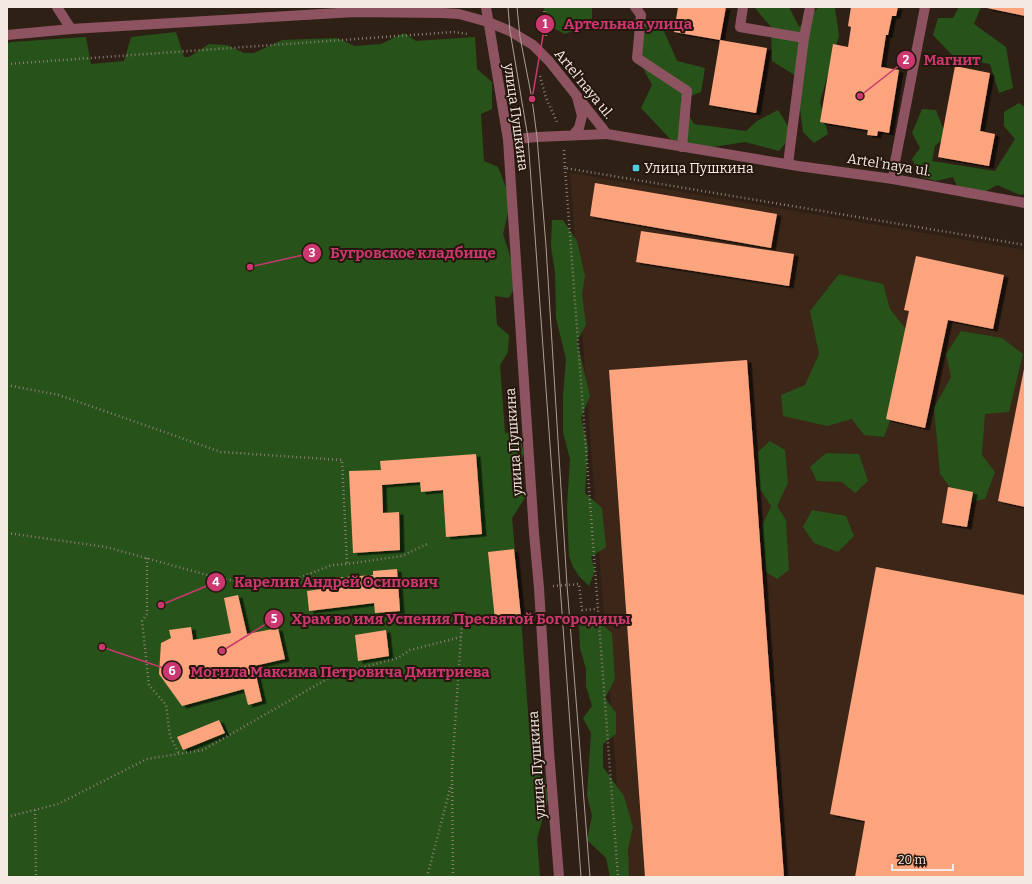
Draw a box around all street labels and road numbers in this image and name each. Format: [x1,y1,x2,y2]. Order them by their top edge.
street label: Artel'naya ul. [551,46,617,122]
street label: улица Пушкина [500,61,532,172]
street label: Artel'naya ul. [846,150,932,180]
street label: улица Пушкина [502,387,526,498]
street label: улица Пушкина [525,710,549,821]

